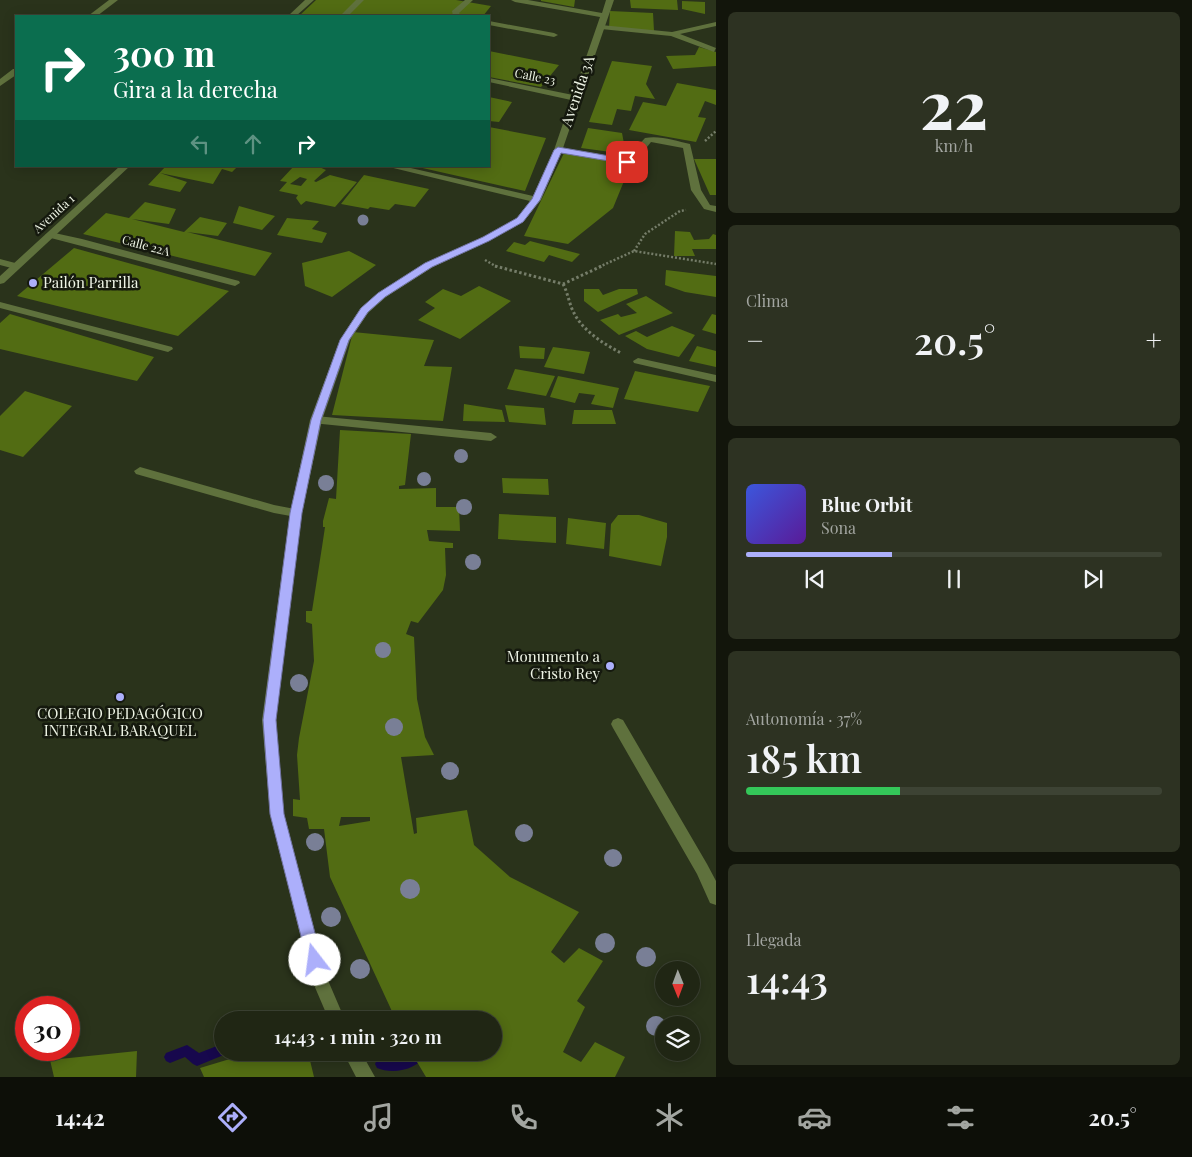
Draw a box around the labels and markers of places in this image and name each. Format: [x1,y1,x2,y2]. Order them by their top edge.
pin [606,141,648,183]
place label: Pailón Parrilla [43,272,139,292]
marker: Pailón Parrilla [27,277,39,289]
place label: Monumento a Cristo Rey [507,646,601,683]
marker: Monumento a Cristo Rey [604,660,616,672]
marker: COLEGIO PEDAGÓGICO INTEGRAL BARAQUEL [114,691,126,703]
place label: COLEGIO PEDAGÓGICO INTEGRAL BARAQUEL [37,703,203,740]

